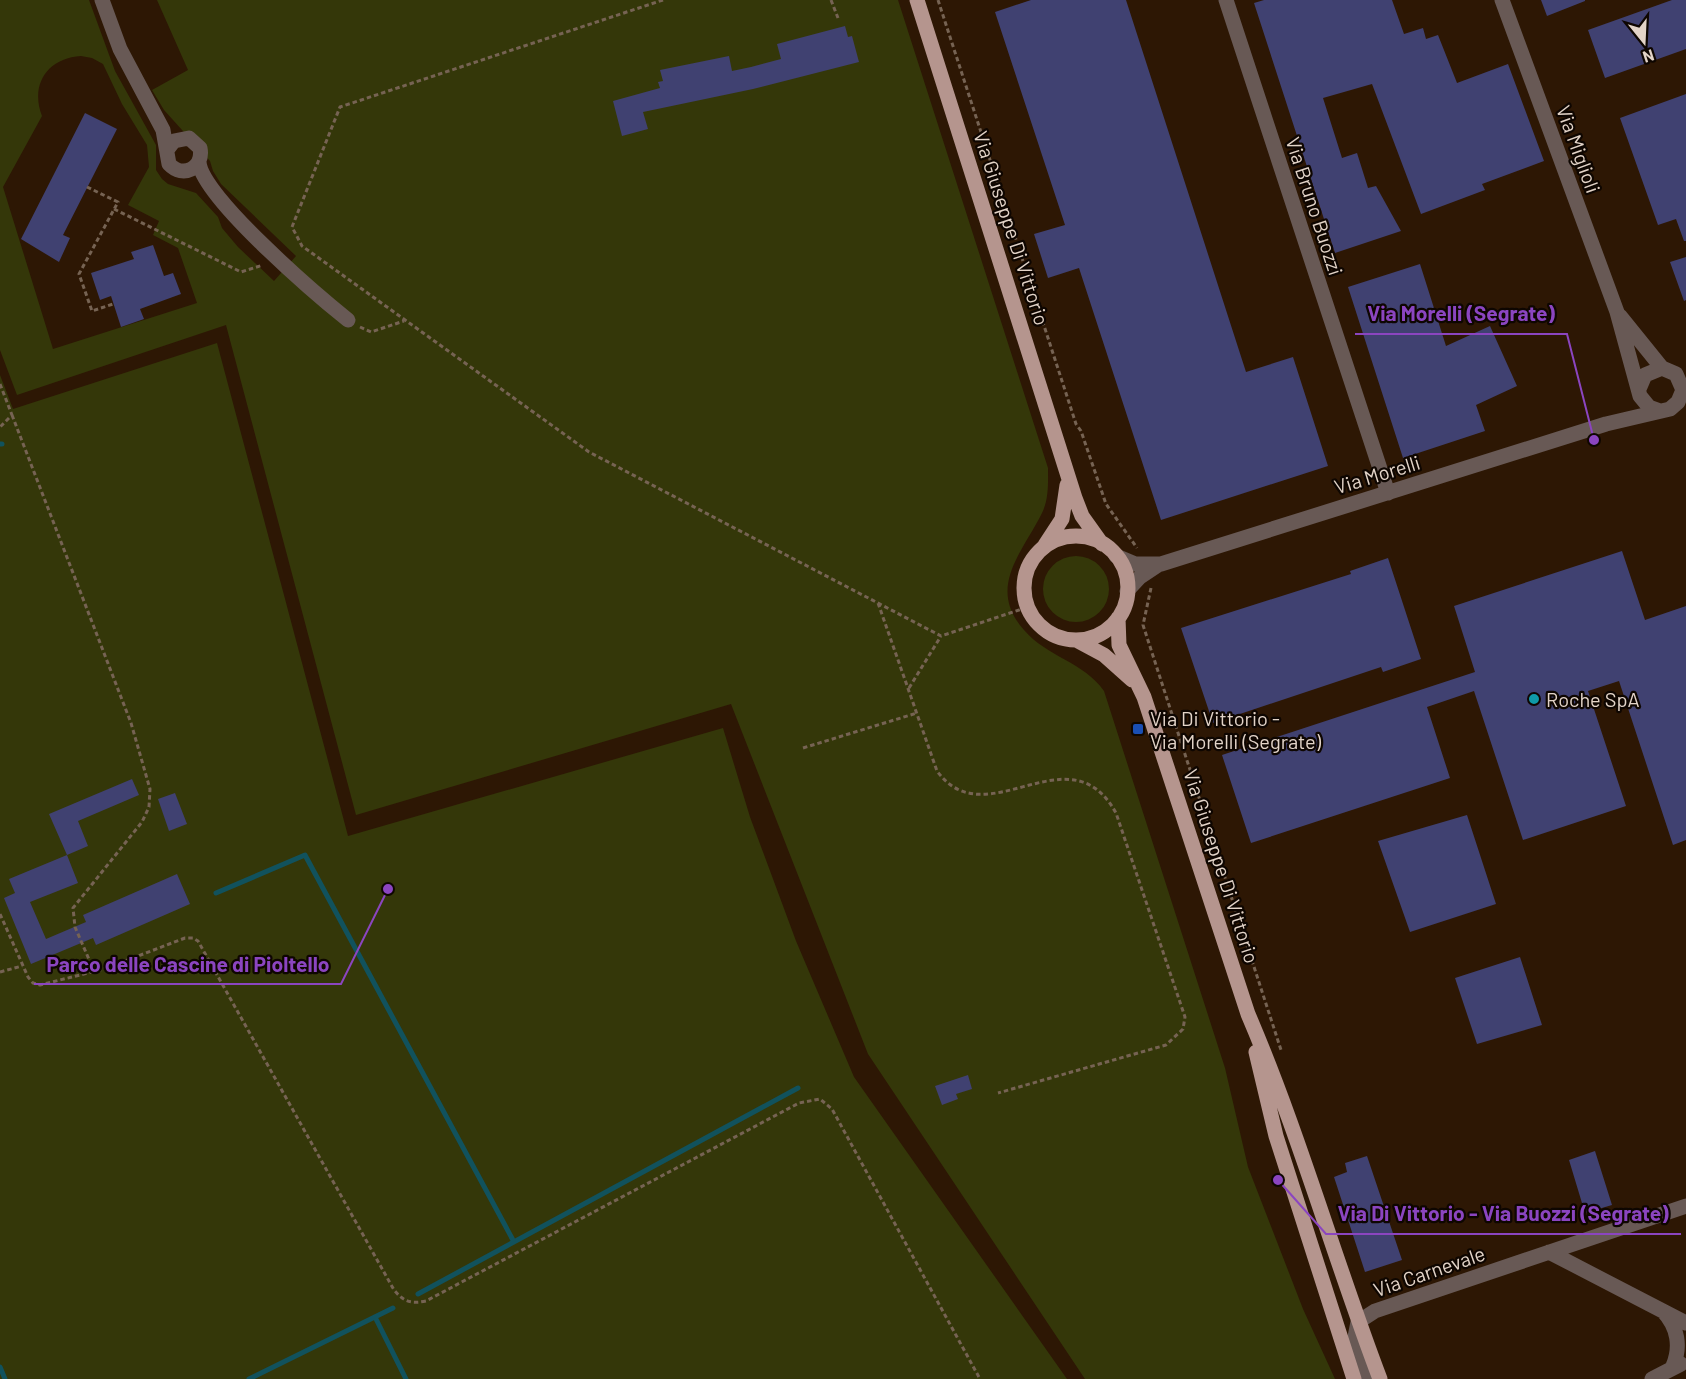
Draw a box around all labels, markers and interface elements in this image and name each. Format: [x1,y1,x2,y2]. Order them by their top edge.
north arrow [1614,12,1674,72]
text: N [1641,46,1657,67]
street label: Via Miglioli [1552,102,1606,196]
street label: Via Giuseppe Di Vittorio [969,128,1055,328]
street label: Via Bruno Buozzi [1281,134,1349,278]
callout: Via Morelli (Segrate) [1355,295,1567,334]
text: Via Morelli (Segrate) [1367,300,1556,325]
street label: Via Morelli [1331,450,1423,498]
place label: Roche SpA [1546,687,1640,711]
marker: Roche SpA [1527,692,1541,706]
place label: Via Di Vittorio - Via Morelli (Segrate) [1150,706,1322,753]
marker: Via Di Vittorio - Via Morelli (Segrate) [1131,722,1145,736]
street label: Via Giuseppe Di Vittorio [1179,766,1265,966]
callout: Parco delle Cascine di Pioltello [34,945,341,984]
text: Parco delle Cascine di Pioltello [46,951,330,976]
callout: Via Di Vittorio - Via Buozzi (Segrate) [1326,1195,1681,1234]
text: Via Di Vittorio - Via Buozzi (Segrate) [1337,1200,1669,1225]
street label: Via Carnevale [1370,1241,1488,1301]

